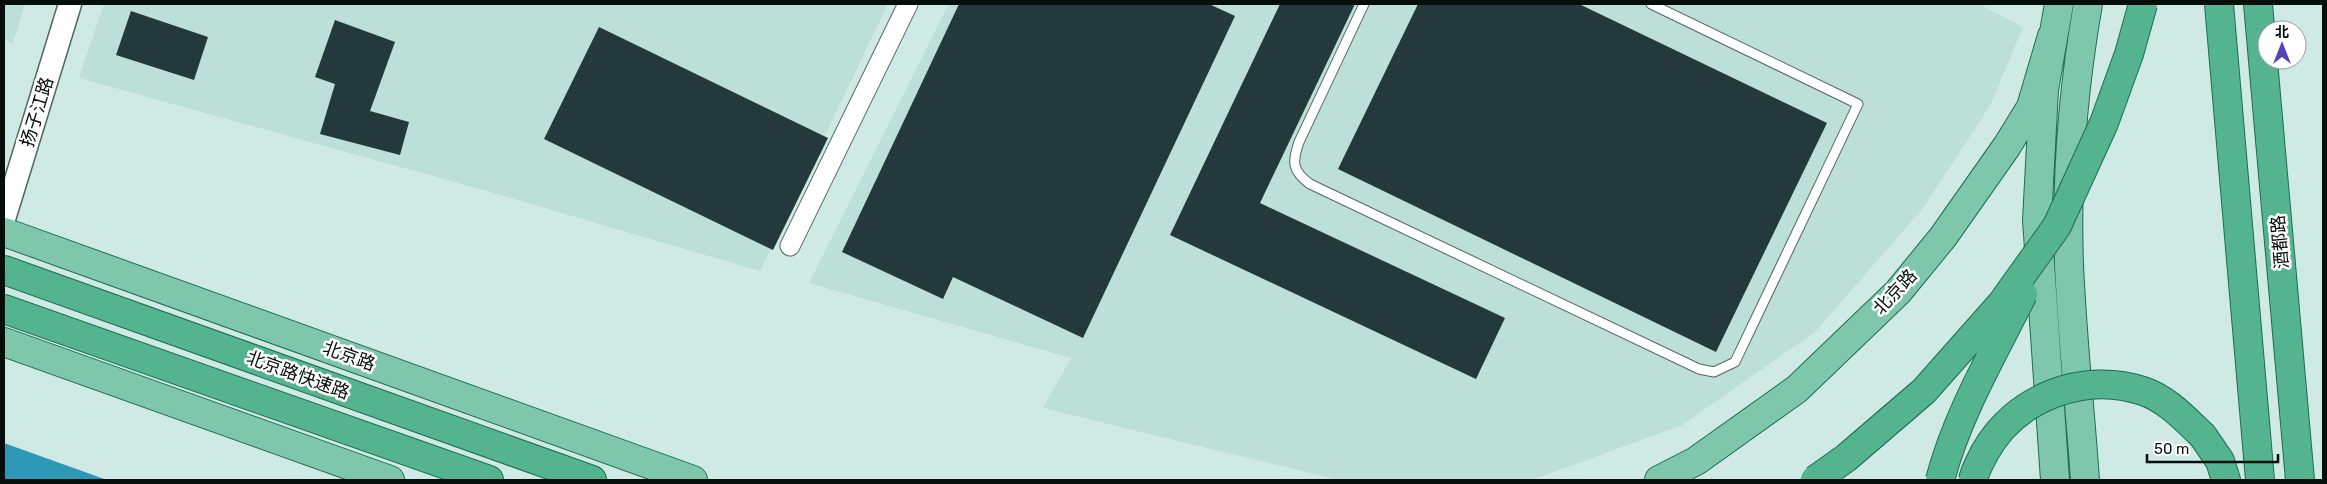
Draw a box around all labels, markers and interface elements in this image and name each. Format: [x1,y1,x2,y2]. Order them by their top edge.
north arrow [2257,20,2307,70]
text: 北 [2275,24,2289,41]
street label: 扬子江路 [16,74,58,150]
street label: 酒都路 [2267,214,2293,270]
street label: 北京路 [1869,265,1921,319]
street label: 北京路 [320,336,378,376]
street label: 北京路快速路 [243,346,353,404]
scale bar [2147,432,2278,464]
text: 50 m [2154,440,2189,458]

